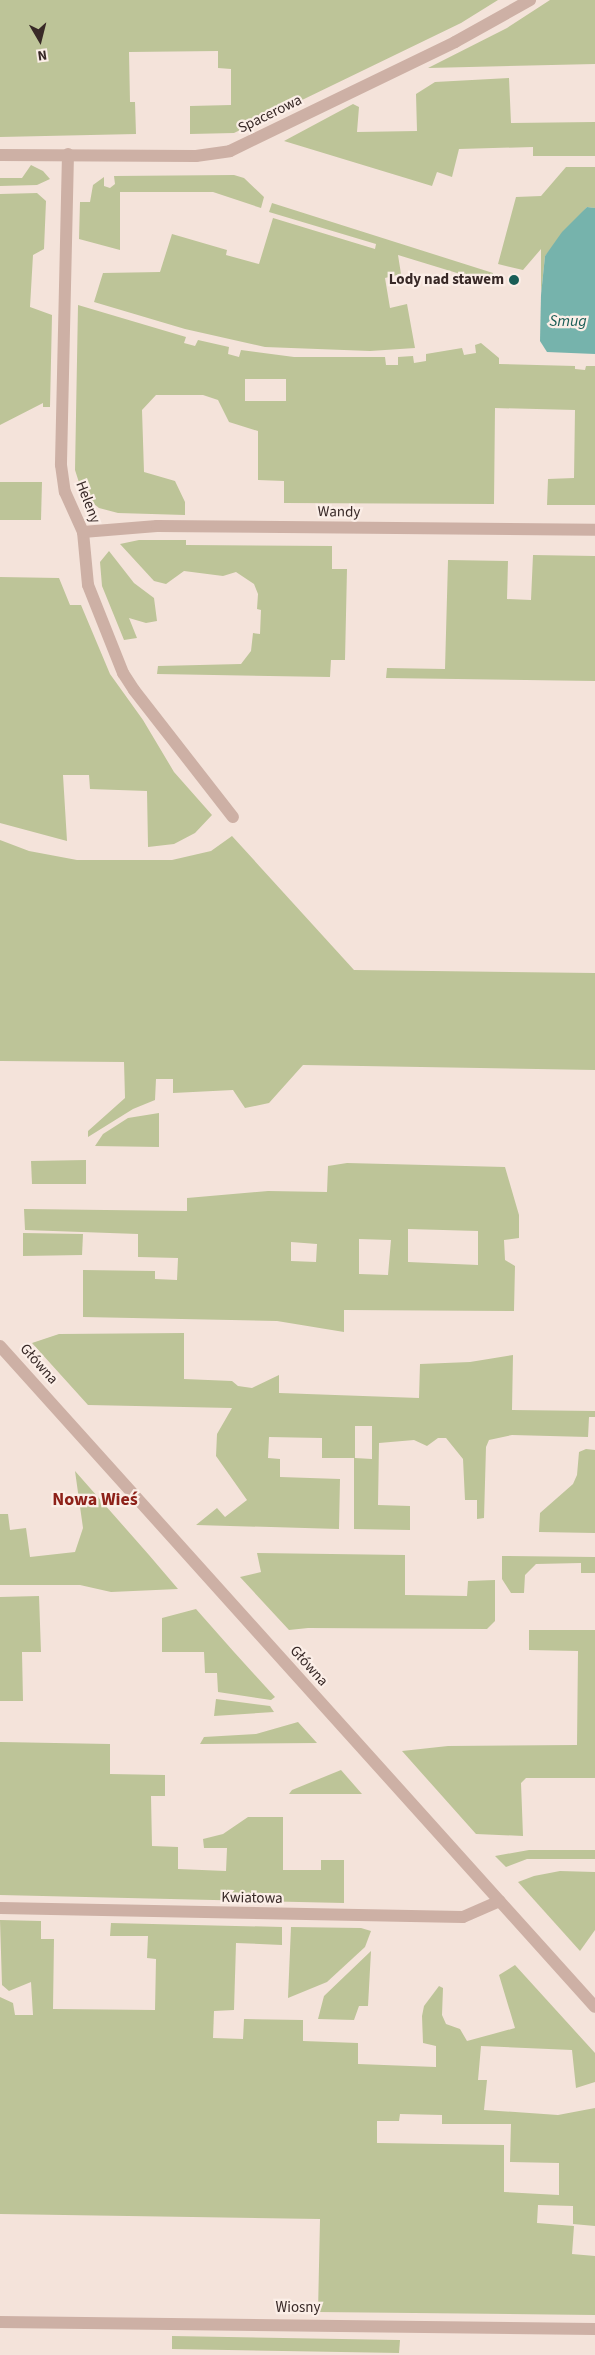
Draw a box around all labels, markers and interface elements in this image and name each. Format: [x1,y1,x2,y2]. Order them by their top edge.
north arrow [15,15,65,65]
text: N [36,44,48,65]
street label: Spacerowa [235,91,305,137]
place label: Lody nad stawem [389,271,504,289]
marker: Lody nad stawem [508,274,520,286]
water label: Smug [549,311,587,331]
street label: Heleny [72,478,104,526]
street label: Wandy [318,503,360,521]
street label: Główna [16,1340,62,1388]
district label: Nowa Wieś [52,1489,138,1511]
street label: Główna [286,1642,332,1690]
street label: Kwiatowa [221,1888,283,1908]
street label: Wiosny [275,2299,321,2317]

